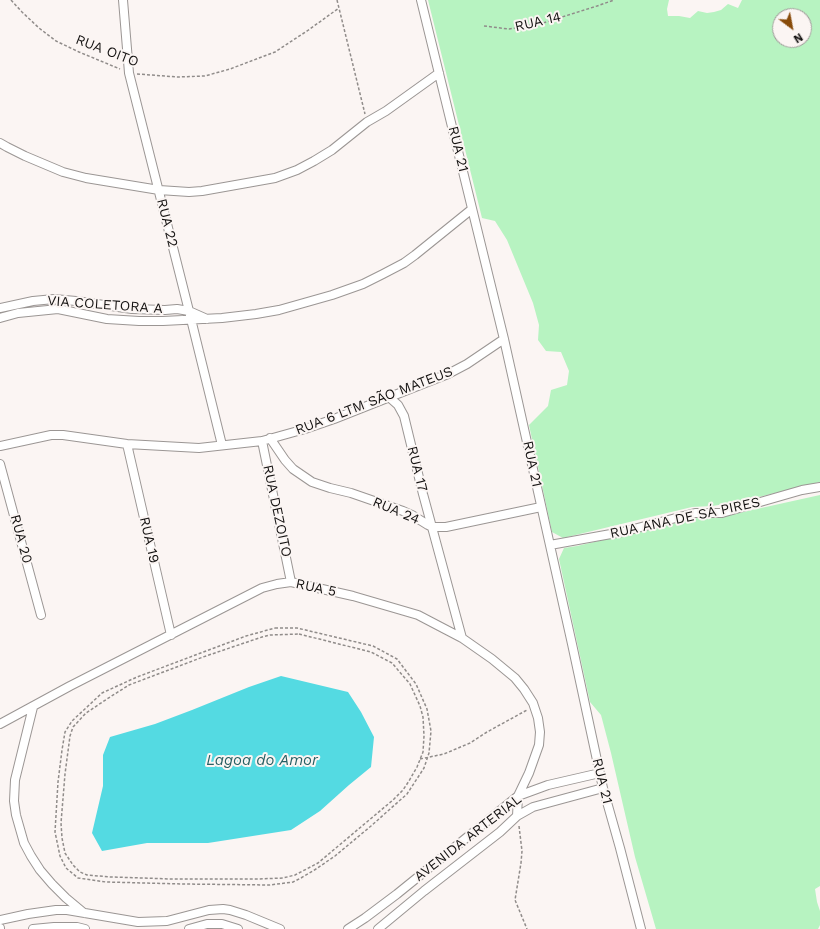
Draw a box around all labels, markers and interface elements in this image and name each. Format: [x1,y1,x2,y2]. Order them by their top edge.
north arrow [772,8,812,48]
street label: RUA 14 [513,9,563,35]
text: N [791,30,805,45]
street label: RUA OITO [73,31,141,71]
street label: RUA 21 [444,124,472,174]
street label: RUA 22 [153,197,181,249]
street label: VIA COLETORA A [47,293,163,317]
street label: RUA 6 LTM SÃO MATEUS [293,363,455,439]
street label: RUA 21 [519,439,545,489]
street label: RUA 17 [403,445,431,493]
street label: RUA DEZOITO [259,463,295,559]
street label: RUA 24 [370,494,422,528]
street label: RUA ANA DE SÁ PIRES [608,494,762,542]
street label: RUA 20 [6,513,36,565]
street label: RUA 19 [136,515,162,565]
street label: RUA 5 [294,576,338,600]
water label: Lagoa do Amor [206,752,318,770]
street label: RUA 21 [588,756,616,806]
street label: AVENIDA ARTERIAL [411,791,525,885]

